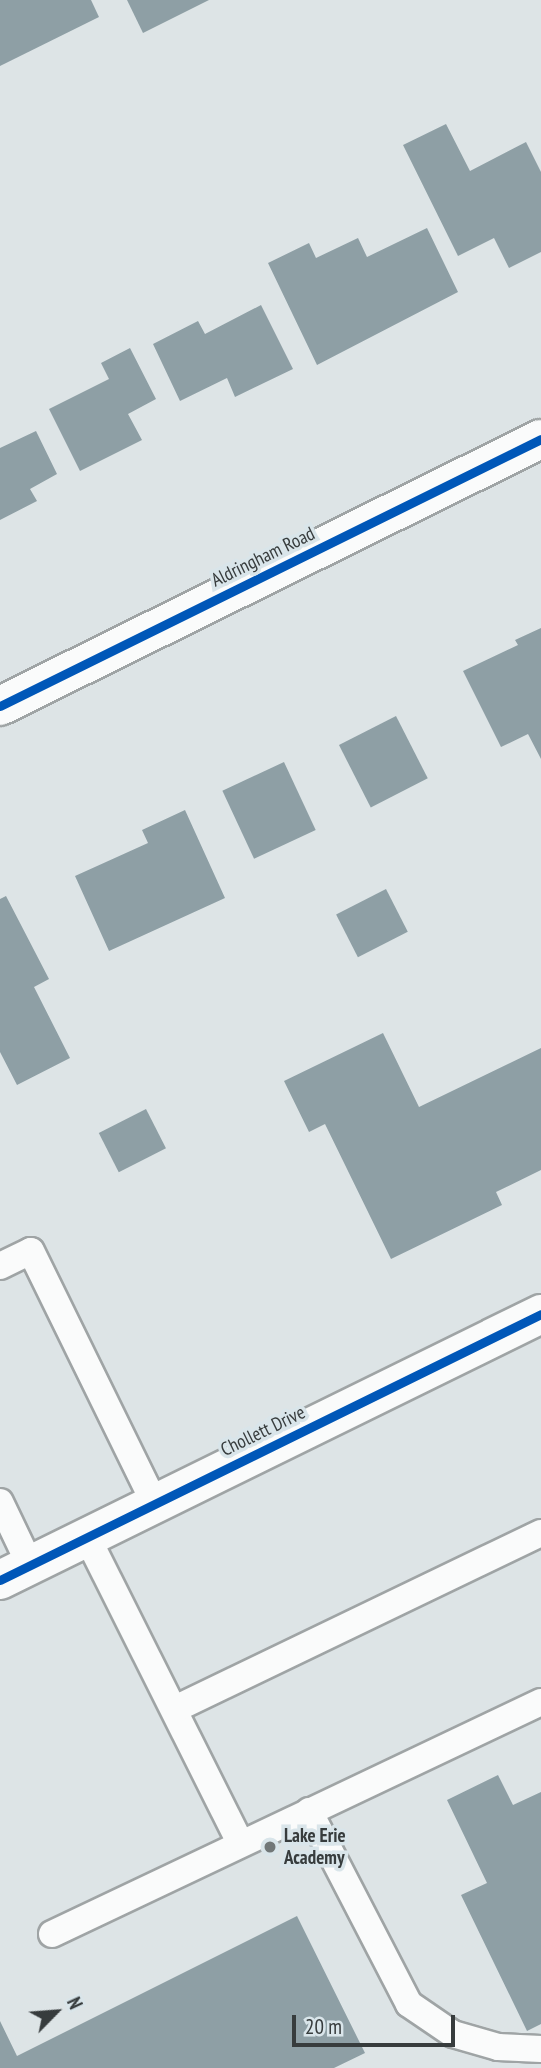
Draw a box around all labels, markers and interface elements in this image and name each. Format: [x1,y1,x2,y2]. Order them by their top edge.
street label: Aldringham Road [208,522,318,592]
street label: Chollett Drive [217,1401,309,1461]
place label: Lake Erie Academy [284,1825,346,1869]
marker: Lake Erie Academy [262,1839,278,1855]
north arrow [21,1977,91,2047]
text: N [62,1993,88,2013]
scale bar [296,2002,459,2046]
text: 20 m [305,2013,342,2040]

